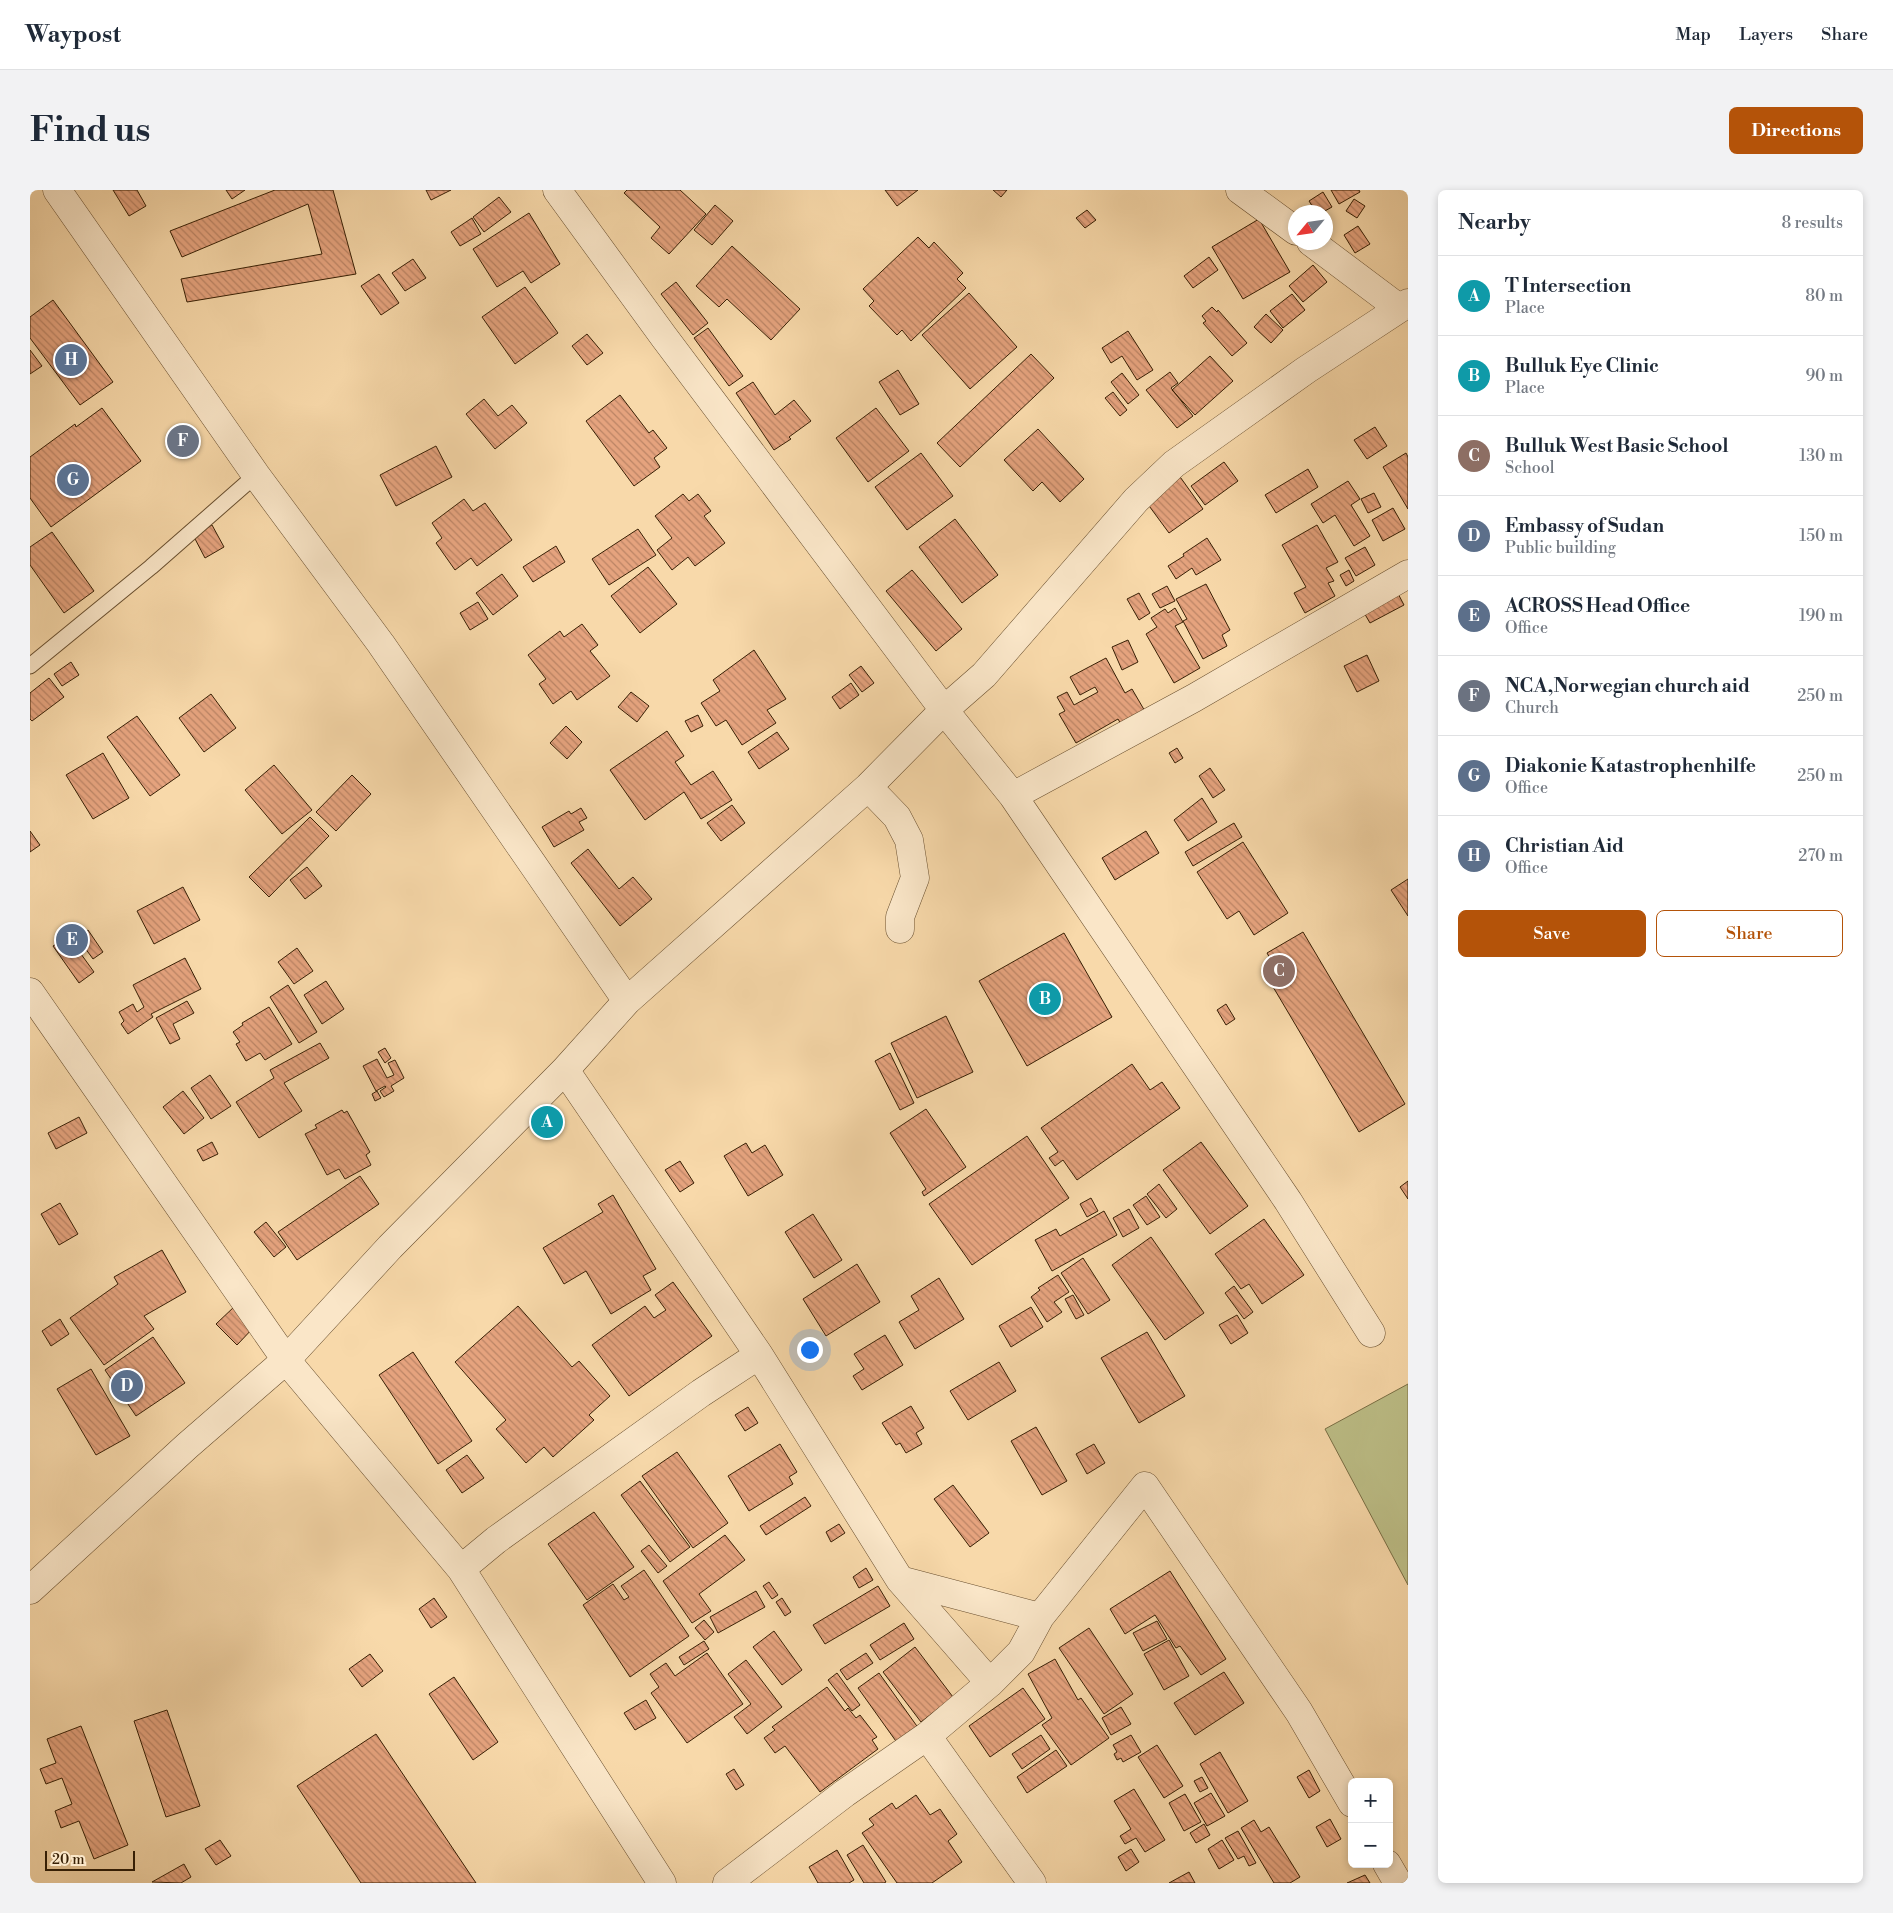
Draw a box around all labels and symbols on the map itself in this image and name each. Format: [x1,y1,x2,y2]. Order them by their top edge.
north arrow [1288,205,1333,250]
pin: H [55,341,87,379]
pin: F [167,422,199,460]
pin: G [57,461,89,499]
pin: E [56,921,88,959]
pin: C [1263,952,1295,990]
pin: B [1029,980,1061,1018]
pin: A [531,1103,563,1141]
your location [797,1337,823,1363]
pin: D [111,1367,143,1405]
scale bar [45,1848,135,1871]

